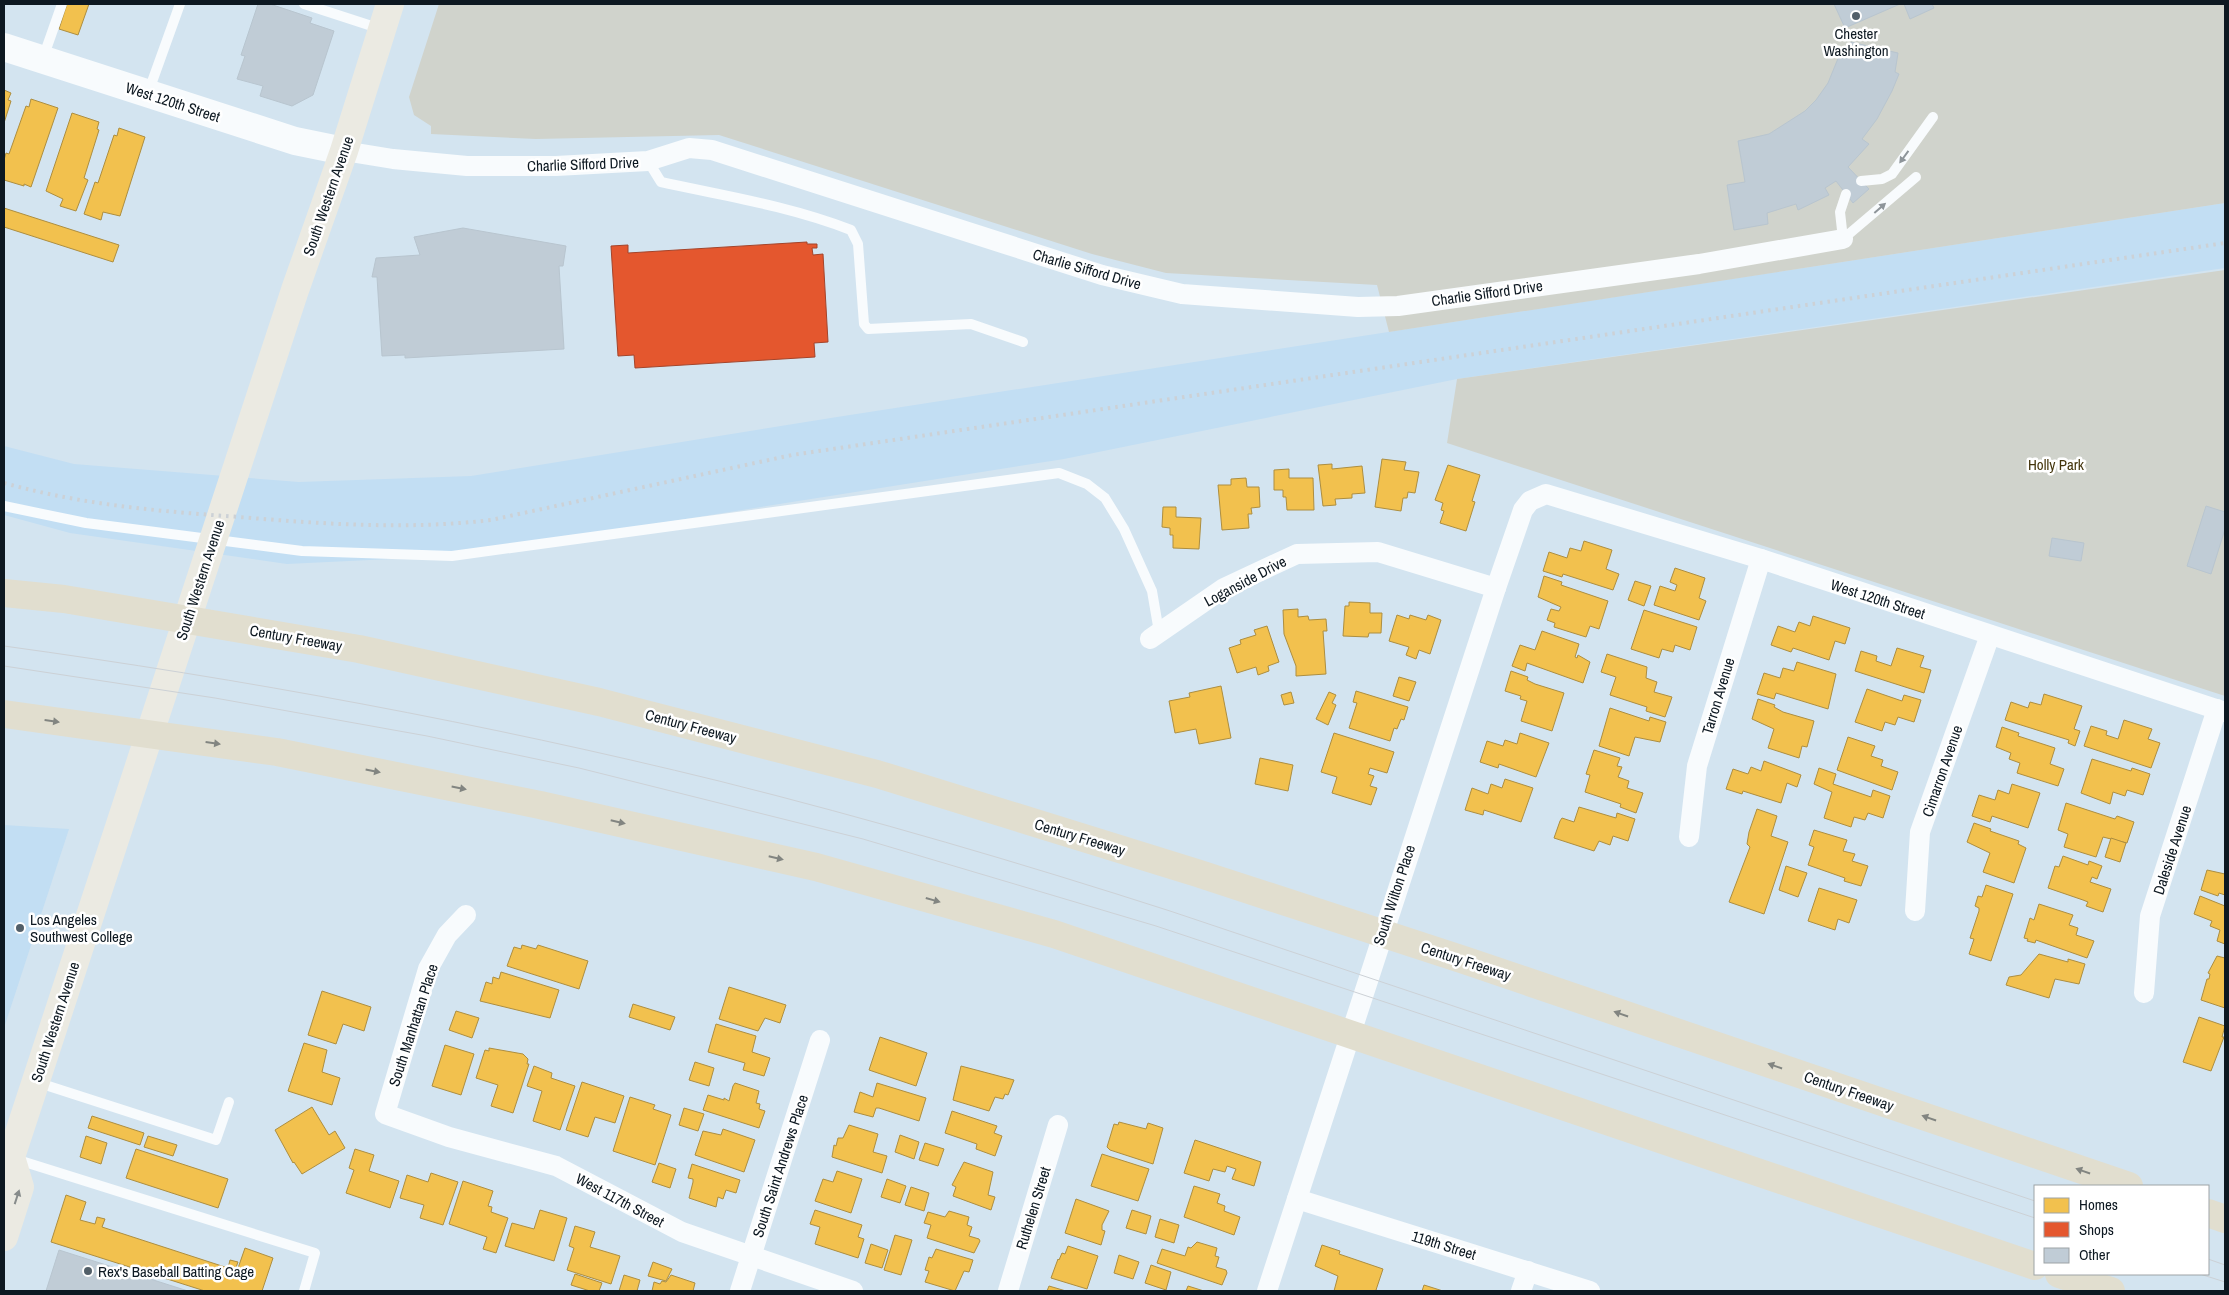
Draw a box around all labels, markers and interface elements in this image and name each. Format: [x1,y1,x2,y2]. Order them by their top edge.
marker: Chester Washington [1850,10,1862,22]
place label: Chester Washington [1823,23,1889,61]
street label: West 120th Street [123,77,224,127]
street label: South Western Avenue [298,133,358,259]
one-way arrow [1899,150,1910,163]
street label: Charlie Sifford Drive [527,152,639,176]
one-way arrow [1873,203,1886,214]
street label: Charlie Sifford Drive [1030,243,1144,295]
street label: Charlie Sifford Drive [1430,275,1544,311]
park label: Holly Park [2028,454,2085,475]
street label: South Western Avenue [171,517,229,643]
street label: Loganside Drive [1200,550,1290,611]
street label: West 120th Street [1828,574,1929,624]
street label: Century Freeway [248,620,345,657]
street label: Tarron Avenue [1696,655,1740,737]
street label: Century Freeway [643,704,740,748]
one-way arrow [44,717,60,725]
street label: Cimarron Avenue [1917,722,1968,820]
one-way arrow [205,740,221,748]
one-way arrow [365,768,381,776]
one-way arrow [451,785,467,793]
street label: Daleside Avenue [2148,802,2196,897]
street label: Century Freeway [1032,813,1129,861]
one-way arrow [610,818,625,826]
street label: South Wilton Place [1368,842,1420,948]
one-way arrow [769,854,784,862]
one-way arrow [926,896,941,904]
place label: Los Angeles Southwest College [30,909,133,947]
marker: Los Angeles Southwest College [14,922,26,934]
street label: Century Freeway [1418,937,1515,986]
street label: South Western Avenue [26,959,84,1085]
street label: South Manhattan Place [383,961,443,1089]
one-way arrow [1614,1009,1629,1017]
one-way arrow [1767,1062,1782,1070]
street label: Century Freeway [1801,1066,1897,1116]
street label: South Saint Andrews Place [747,1092,813,1240]
one-way arrow [1921,1114,1936,1122]
street label: Ruthelen Street [1010,1164,1056,1252]
one-way arrow [2075,1166,2090,1174]
street label: West 117th Street [572,1168,668,1232]
legend [2034,1185,2209,1275]
one-way arrow [14,1190,21,1205]
text: Homes [2079,1194,2118,1215]
text: Shops [2079,1219,2114,1240]
street label: 119th Street [1409,1225,1479,1265]
text: Other [2079,1244,2110,1265]
place label: Rex's Baseball Batting Cage [98,1261,254,1282]
marker: Rex's Baseball Batting Cage [82,1265,94,1277]

